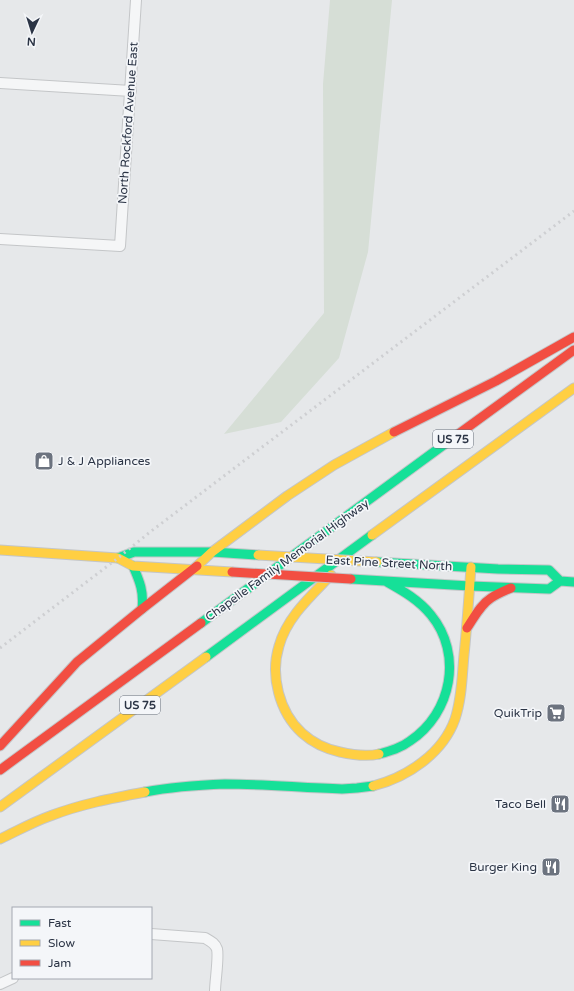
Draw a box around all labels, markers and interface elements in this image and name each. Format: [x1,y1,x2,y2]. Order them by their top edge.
north arrow [12,12,52,52]
text: N [26,35,36,48]
street label: North Rockford Avenue East [115,41,141,205]
road number: US 75 [433,430,473,448]
shop icon: J & J Appliances [33,450,55,472]
place label: J & J Appliances [58,454,151,468]
street label: Chapelle Family Memorial Highway [203,496,372,624]
street label: East Pine Street North [325,553,453,573]
road number: US 75 [120,696,160,714]
supermarket icon: QuikTrip [545,702,567,724]
place label: QuikTrip [494,706,542,720]
restaurant icon: Taco Bell [549,793,571,815]
place label: Taco Bell [495,797,546,811]
restaurant icon: Burger King [540,856,562,878]
place label: Burger King [469,860,537,874]
legend [12,907,152,979]
text: Fast [48,916,72,930]
text: Slow [48,936,75,950]
text: Jam [48,956,71,970]

